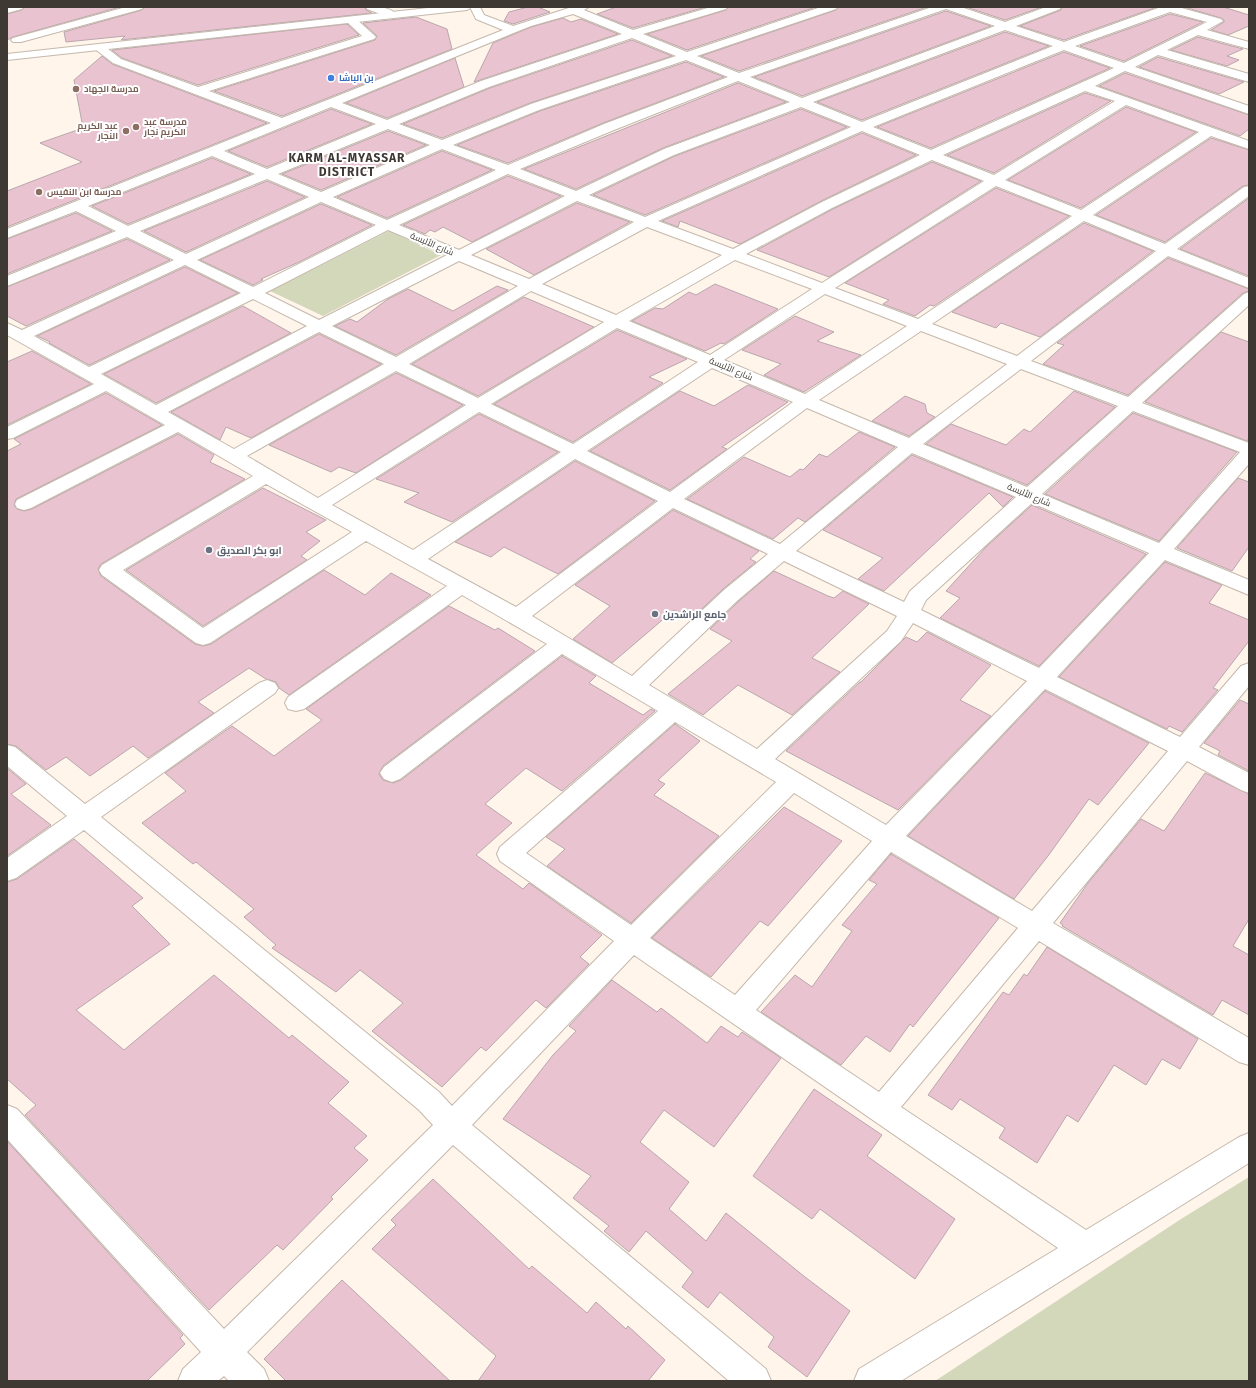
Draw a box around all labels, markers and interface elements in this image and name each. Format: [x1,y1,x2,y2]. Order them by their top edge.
marker: بن الباشا [326,73,336,83]
place label: بن الباشا [339,73,374,84]
marker: مدرسة الجهاد [71,84,81,94]
place label: مدرسة الجهاد [84,84,139,95]
place label: مدرسة عبد الكريم نجار [143,117,187,138]
place label: عبد الكريم النجار [77,121,118,142]
marker: مدرسة عبد الكريم نجار [131,122,141,132]
marker: عبد الكريم النجار [121,126,131,136]
district label: KARM AL-MYASSAR DISTRICT [288,151,406,179]
marker: مدرسة ابن النفيس [34,187,44,197]
place label: مدرسة ابن النفيس [47,187,122,198]
street label: شارع الألبسة [408,230,455,259]
street label: شارع الألبسة [707,355,754,384]
street label: شارع الألبسة [1005,481,1052,510]
marker: ابو بكر الصديق [204,545,214,555]
place label: ابو بكر الصديق [217,545,282,557]
marker: جامع الراشدين [650,609,660,619]
place label: جامع الراشدين [663,609,727,622]

